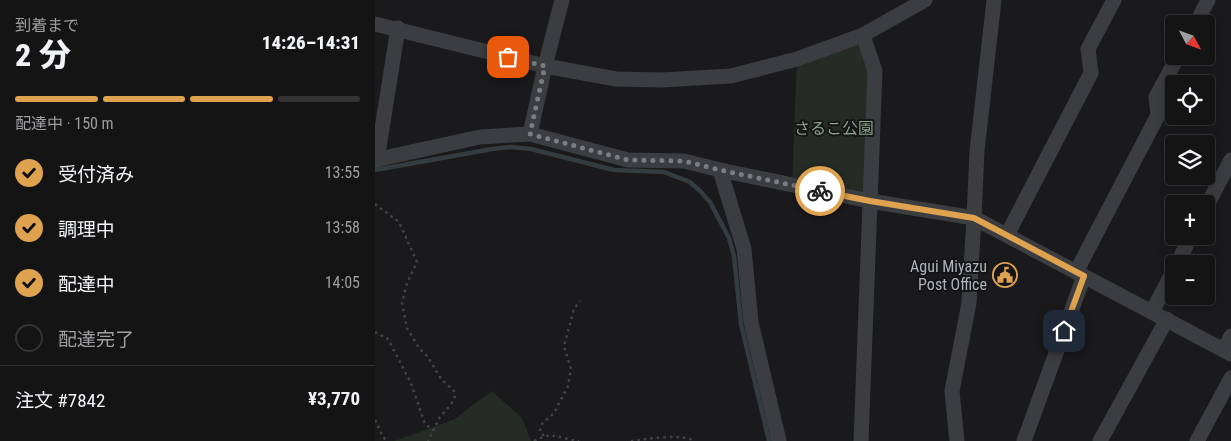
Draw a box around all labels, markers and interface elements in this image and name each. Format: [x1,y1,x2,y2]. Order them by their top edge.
north arrow [1165,15,1215,65]
map controls [1165,15,1215,305]
text: 到着まで [15,16,79,35]
text: 14:26–14:31 [262,31,360,54]
text: 2 分 [15,36,71,74]
pin [487,36,529,78]
icon: bag [494,43,522,71]
button: locate [1165,75,1215,125]
text: 配達中 · 150 m [15,114,114,133]
park label: さるこ公園 [794,119,874,138]
button: layers [1165,135,1215,185]
icon: check [15,159,43,187]
text: 受付済み [58,163,134,186]
text: 13:55 [325,163,360,182]
courier [795,166,845,216]
icon: bike [806,177,834,205]
button: + [1165,195,1215,245]
icon: check [15,214,43,242]
text: 調理中 [58,218,115,241]
text: 13:58 [325,218,360,237]
button: − [1165,255,1215,305]
place label: Agui Miyazu Post Office [910,257,987,294]
public building icon: Agui Miyazu Post Office [992,262,1018,288]
icon: check [15,269,43,297]
text: 配達中 [58,273,115,296]
text: 14:05 [325,273,360,292]
pin [1043,310,1085,352]
icon: home [1050,317,1078,345]
text: 配達完了 [58,328,134,351]
text: ¥3,770 [308,387,360,410]
text: 注文 #7842 [15,389,105,412]

